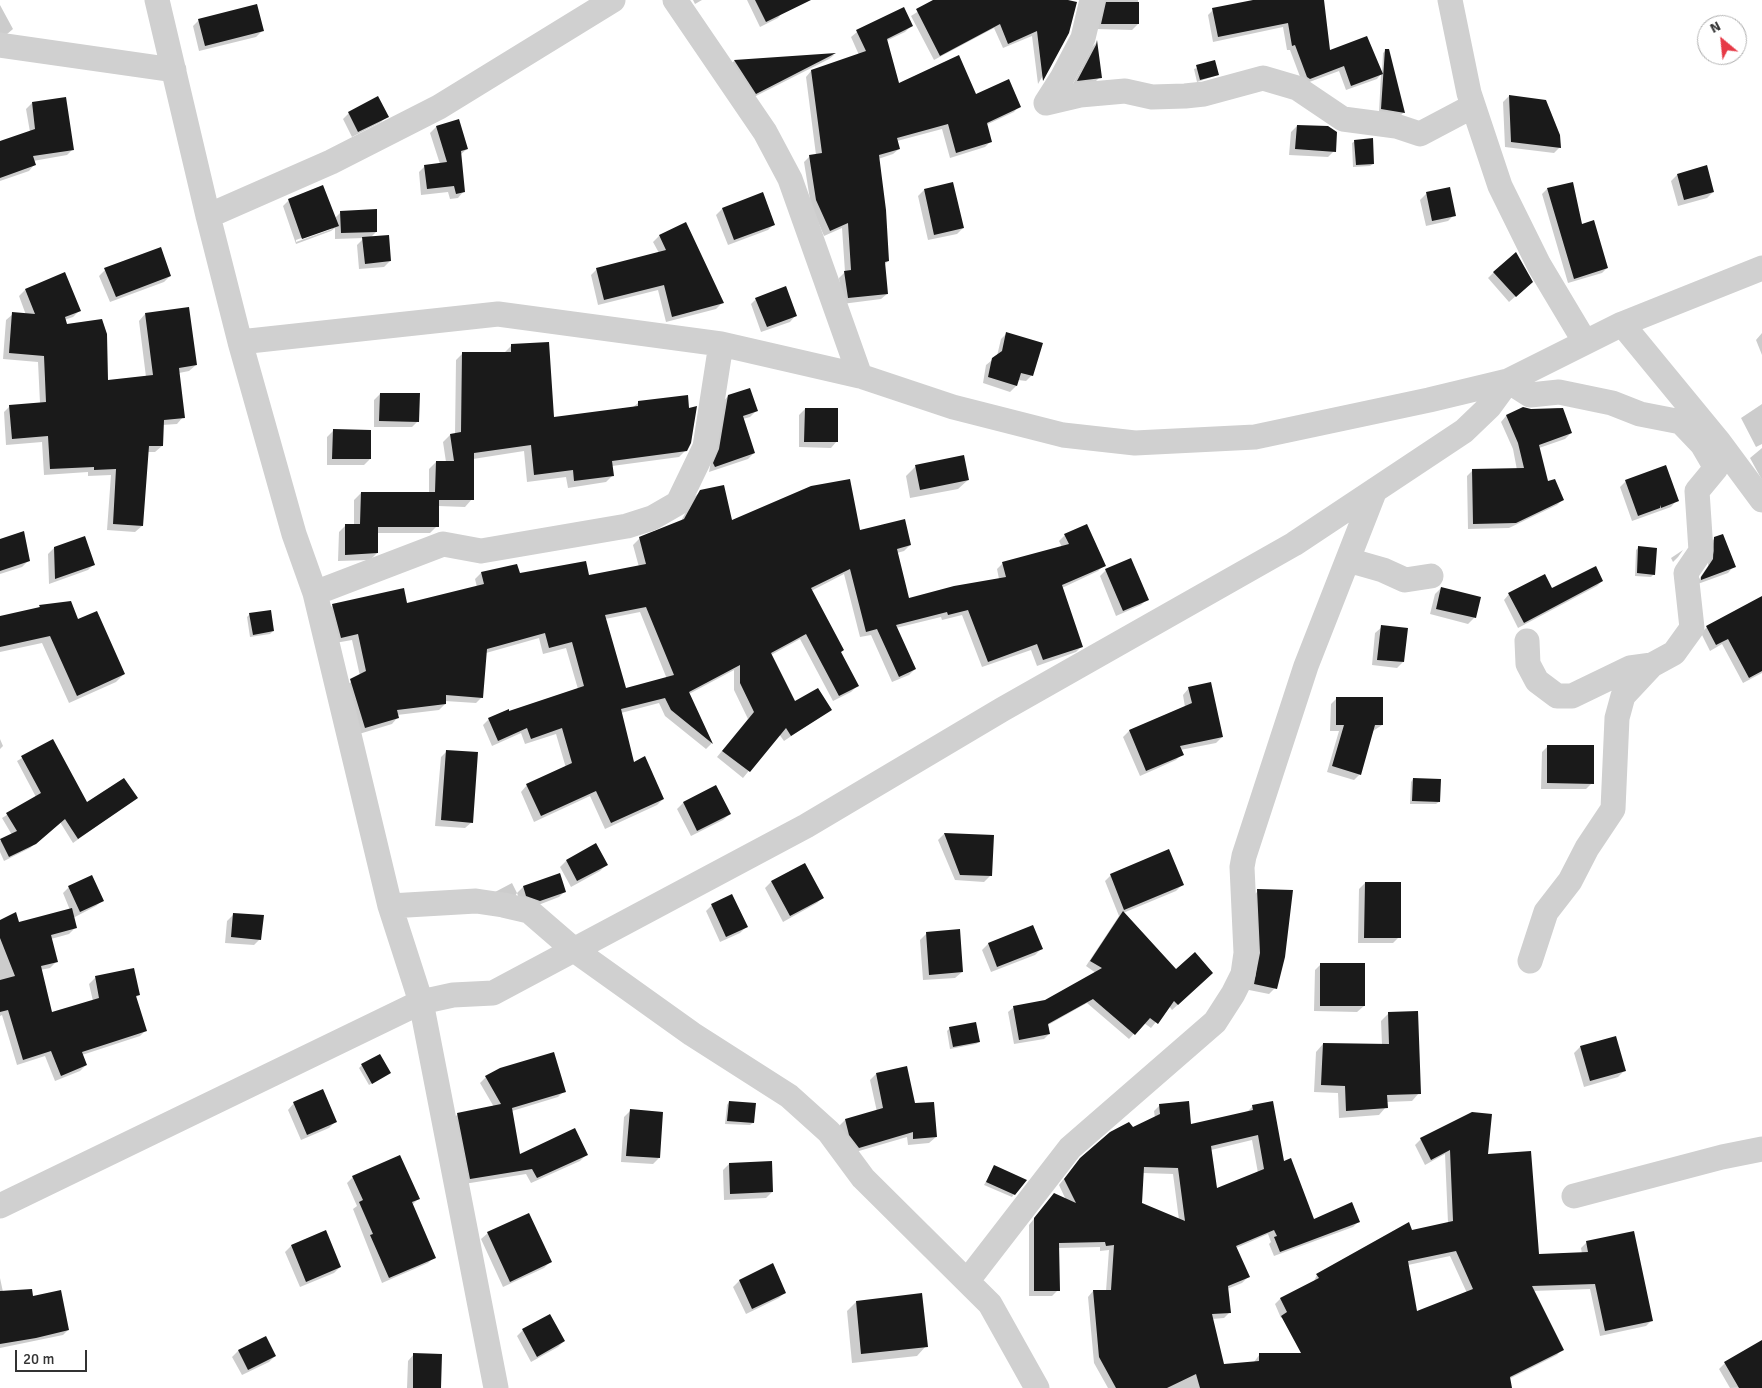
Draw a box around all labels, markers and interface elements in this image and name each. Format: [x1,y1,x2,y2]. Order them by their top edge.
north arrow [1697,15,1747,65]
text: N [1707,17,1723,37]
scale bar [18,1340,90,1372]
text: 20 m [23,1350,54,1368]

